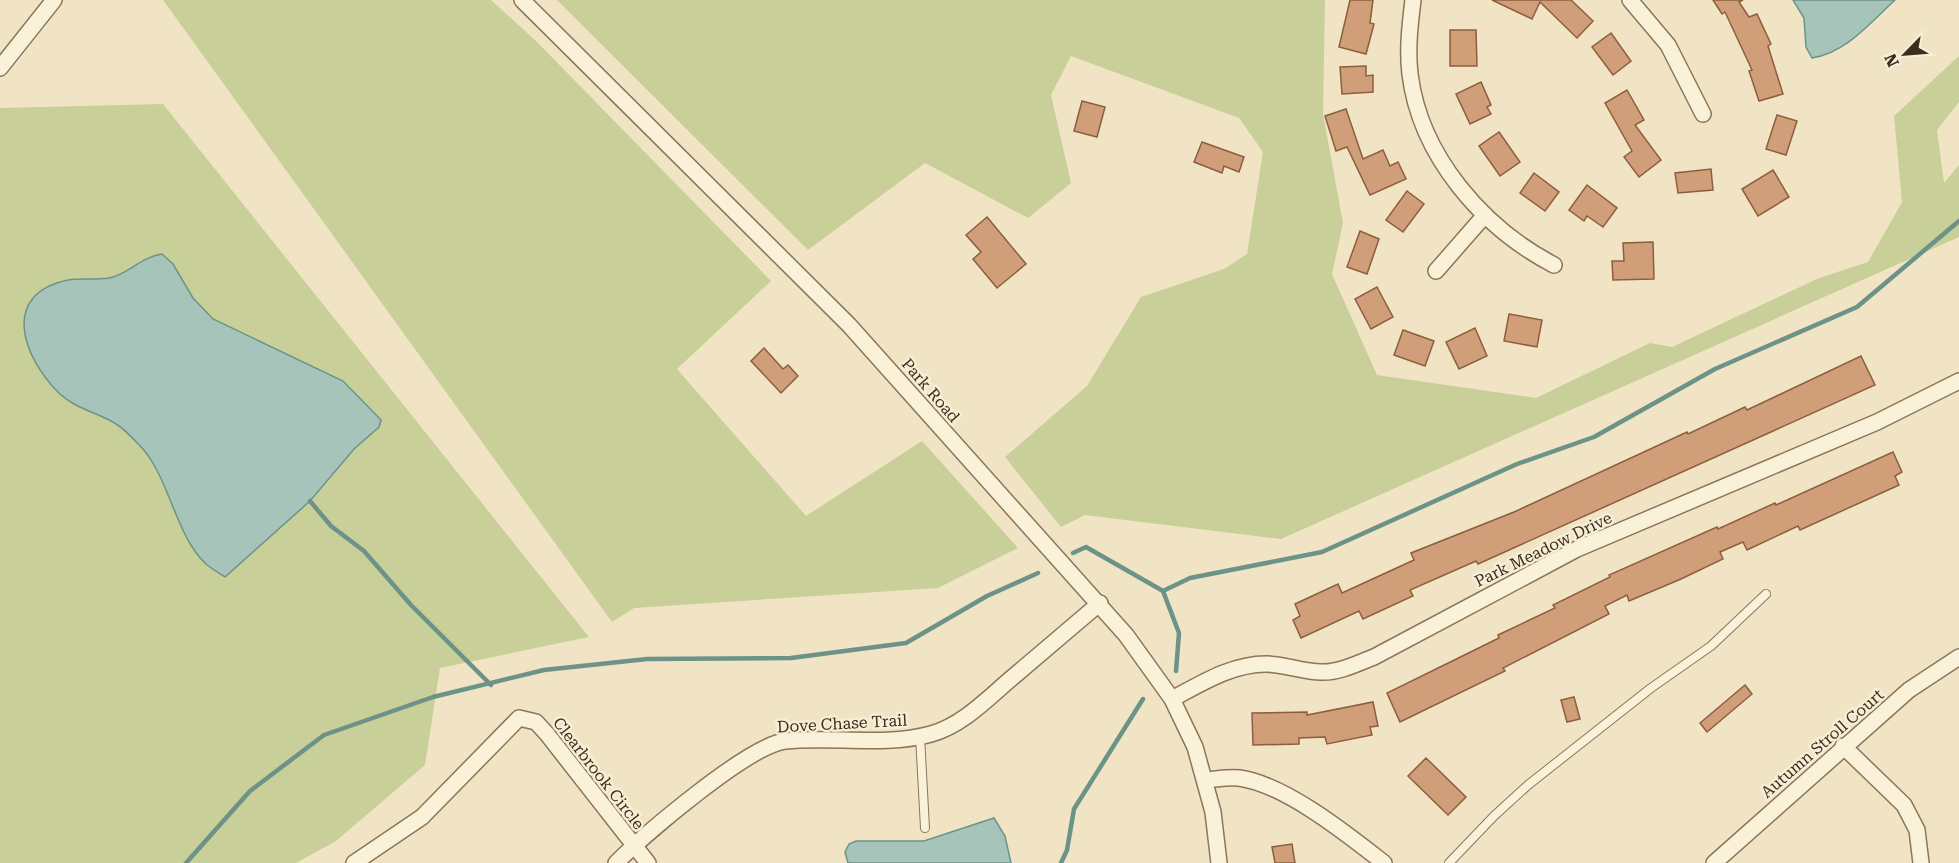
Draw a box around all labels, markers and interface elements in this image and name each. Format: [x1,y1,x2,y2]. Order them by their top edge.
north arrow [1875,24,1935,84]
text: N [1881,51,1903,70]
street label: Park Road [898,354,964,426]
street label: Park Meadow Drive [1471,508,1615,591]
street label: Autumn Stroll Court [1757,685,1887,802]
street label: Dove Chase Trail [776,711,908,736]
street label: Clearbrook Circle [549,714,648,833]

